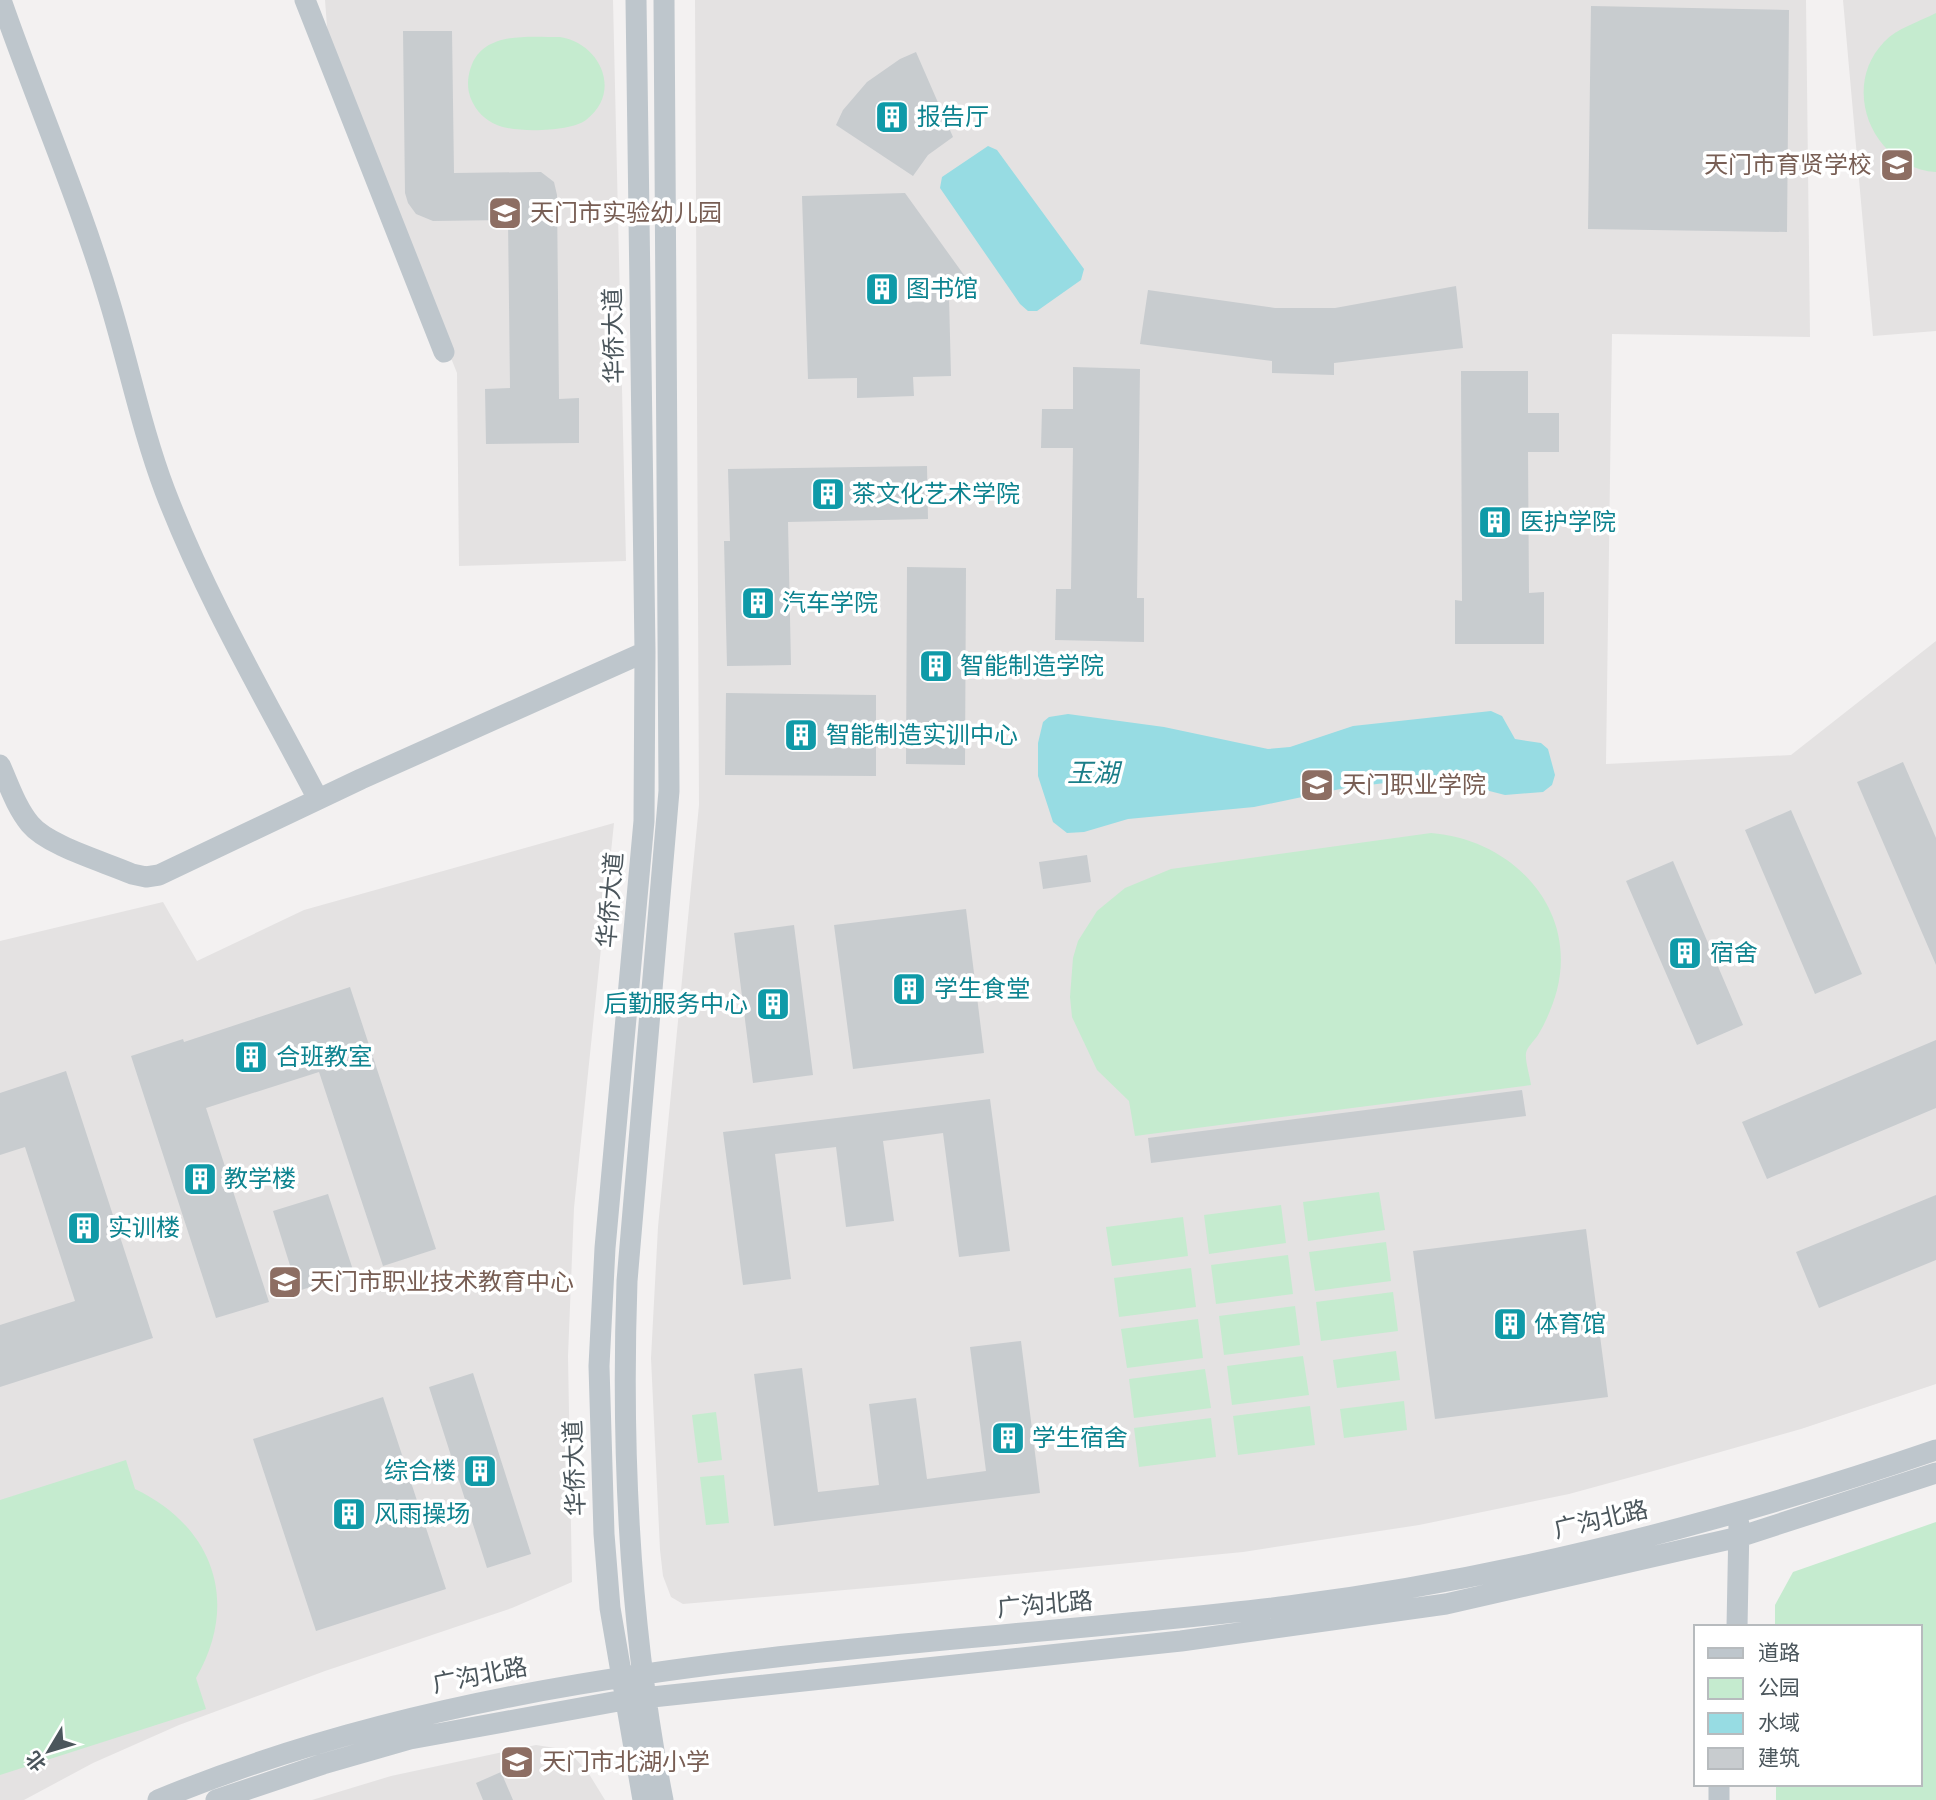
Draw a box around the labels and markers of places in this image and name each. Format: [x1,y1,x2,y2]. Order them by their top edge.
building icon: 报告厅 [873,98,911,136]
place label: 报告厅 [917,103,989,132]
school or university icon: 天门市育贤学校 [1878,146,1916,184]
place label: 天门市育贤学校 [1704,151,1872,180]
school or university icon: 天门市实验幼儿园 [486,194,524,232]
place label: 天门市实验幼儿园 [530,199,722,228]
building icon: 图书馆 [863,270,901,308]
place label: 图书馆 [906,275,978,304]
building icon: 茶文化艺术学院 [809,475,847,513]
place label: 茶文化艺术学院 [852,480,1020,509]
building icon: 医护学院 [1476,503,1514,541]
place label: 医护学院 [1520,508,1616,537]
building icon: 汽车学院 [739,584,777,622]
place label: 汽车学院 [782,589,878,618]
building icon: 智能制造学院 [917,647,955,685]
place label: 智能制造学院 [960,652,1104,681]
building icon: 智能制造实训中心 [782,716,820,754]
place label: 智能制造实训中心 [826,721,1018,750]
school or university icon: 天门职业学院 [1298,766,1336,804]
place label: 天门职业学院 [1342,771,1486,800]
building icon: 宿舍 [1666,934,1704,972]
place label: 宿舍 [1710,939,1758,968]
building icon: 学生食堂 [890,970,928,1008]
place label: 学生食堂 [934,975,1030,1004]
building icon: 后勤服务中心 [754,985,792,1023]
place label: 后勤服务中心 [604,990,748,1019]
building icon: 合班教室 [232,1038,270,1076]
place label: 合班教室 [276,1043,372,1072]
building icon: 教学楼 [181,1160,219,1198]
place label: 教学楼 [224,1165,296,1194]
building icon: 实训楼 [65,1209,103,1247]
place label: 实训楼 [108,1214,180,1243]
school or university icon: 天门市职业技术教育中心 [266,1263,304,1301]
place label: 天门市职业技术教育中心 [310,1268,574,1297]
building icon: 体育馆 [1491,1305,1529,1343]
place label: 体育馆 [1534,1310,1606,1339]
building icon: 学生宿舍 [989,1419,1027,1457]
place label: 学生宿舍 [1032,1424,1128,1453]
building icon: 综合楼 [461,1452,499,1490]
place label: 综合楼 [384,1457,456,1486]
building icon: 风雨操场 [330,1495,368,1533]
place label: 风雨操场 [374,1500,470,1529]
school or university icon: 天门市北湖小学 [498,1743,536,1781]
place label: 天门市北湖小学 [542,1748,710,1777]

